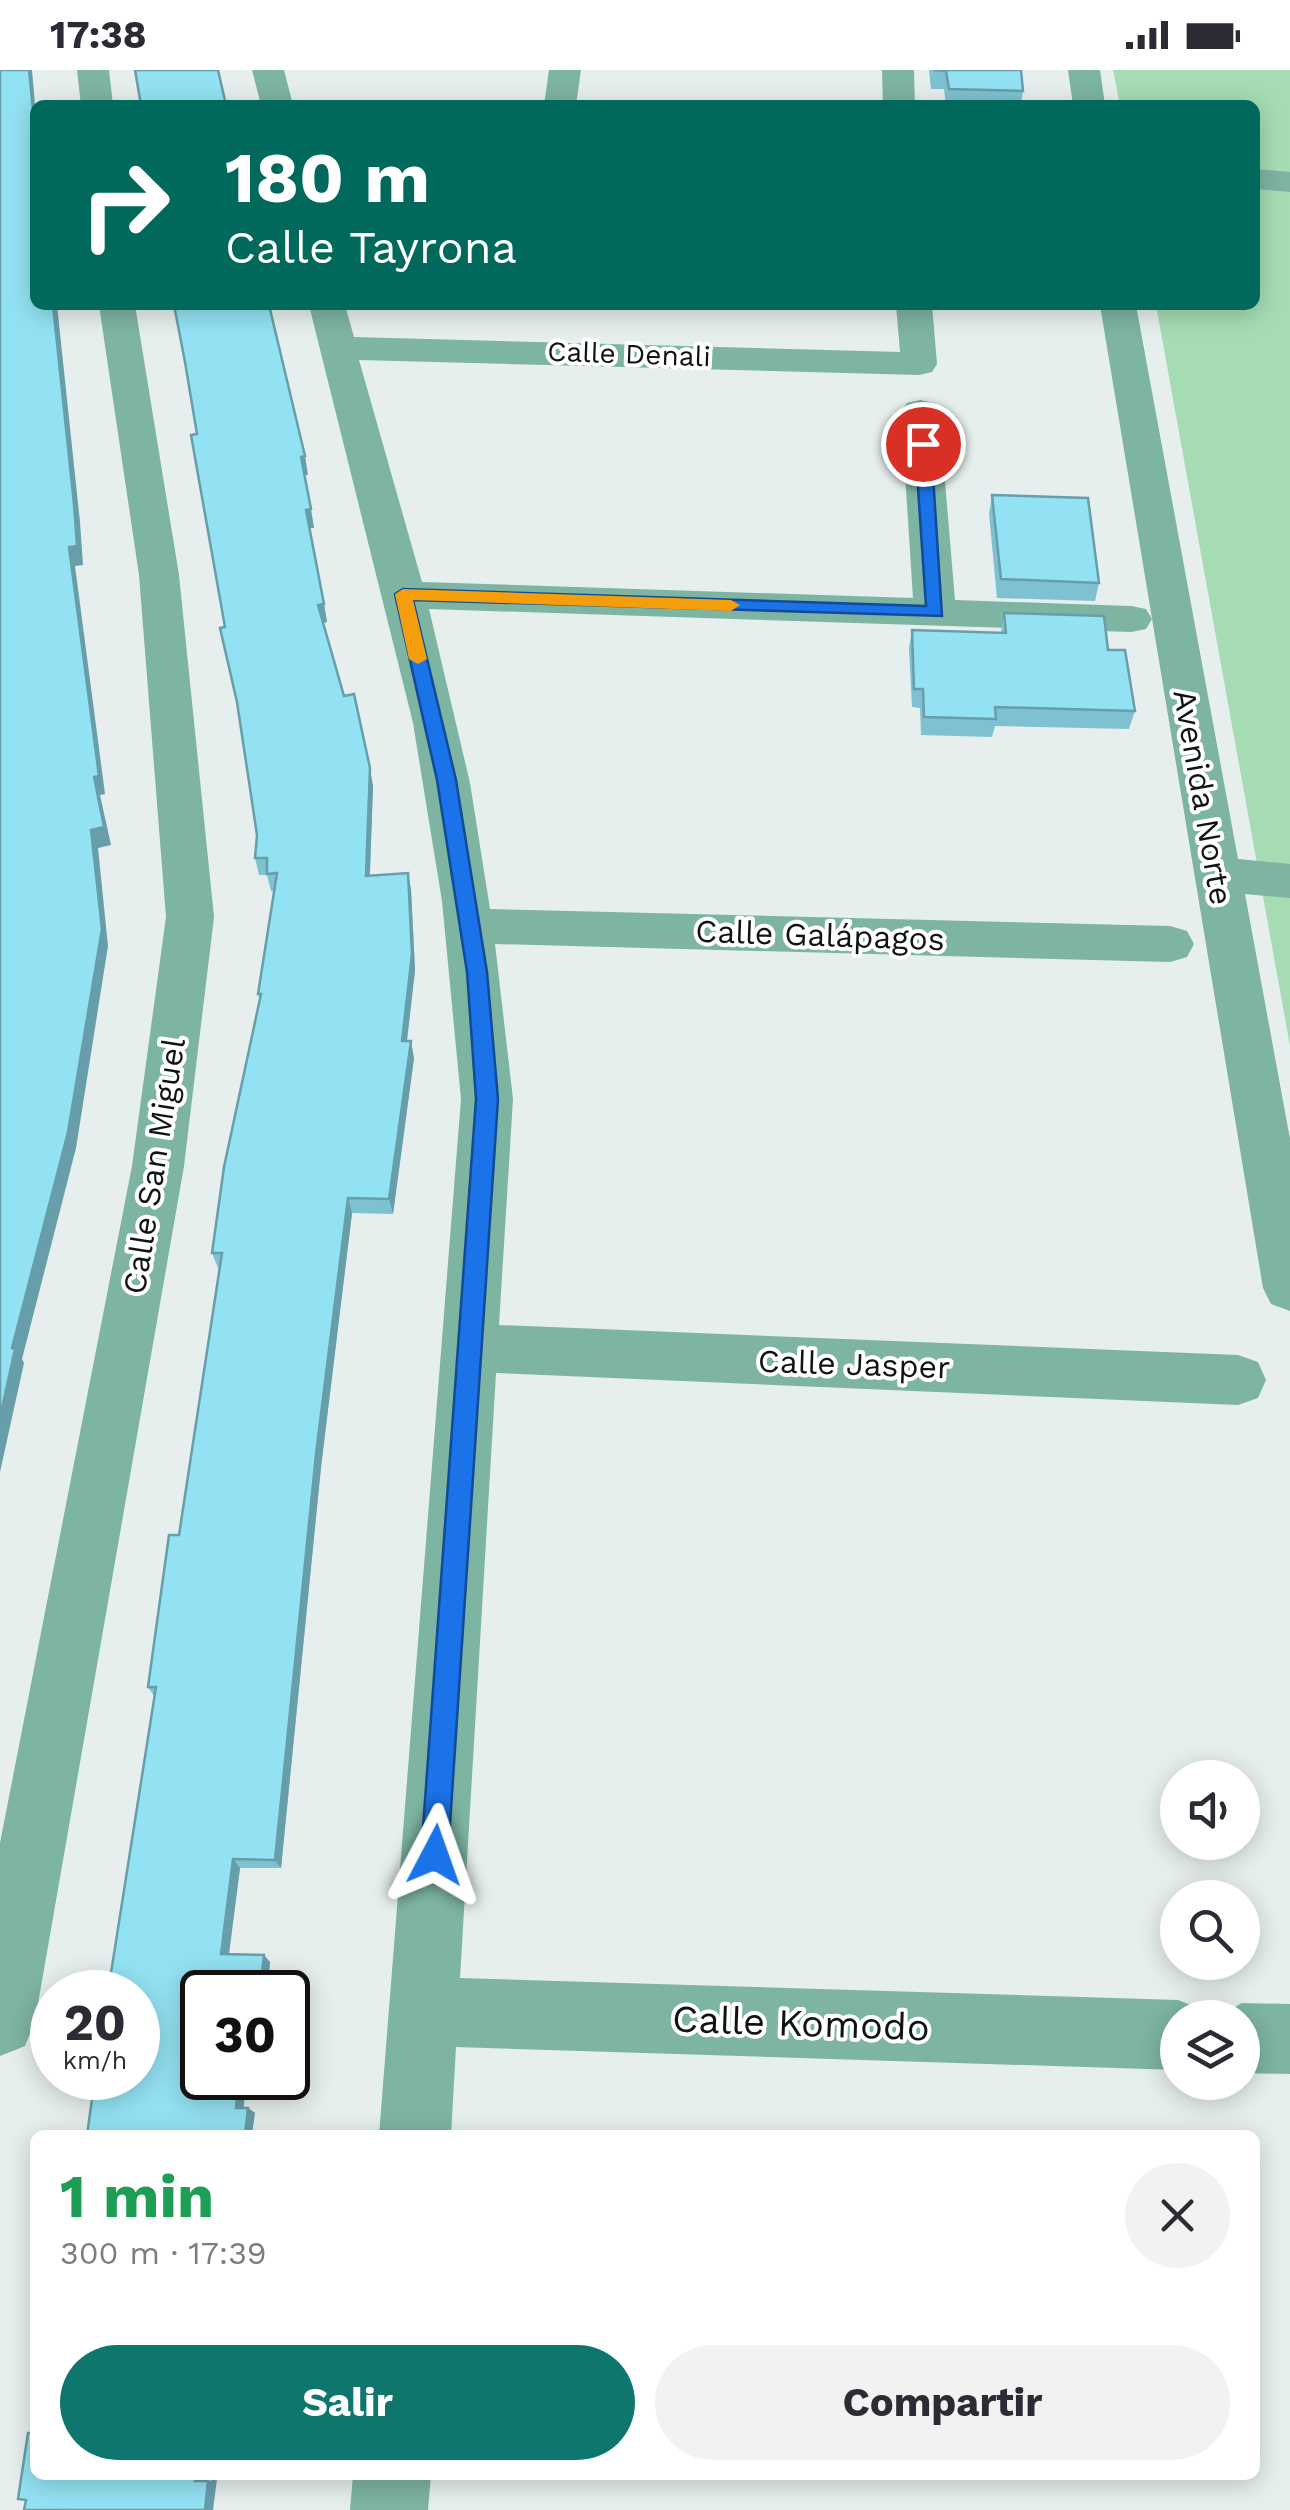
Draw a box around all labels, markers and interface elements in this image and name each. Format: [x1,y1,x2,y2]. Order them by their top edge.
text: 17:38 [50,13,147,57]
text: 180 m [225,137,430,219]
icon: right [60,140,190,270]
text: Calle Tayrona [225,221,517,274]
street label: Calle Denali [547,335,711,373]
pin [881,402,966,487]
icon: arrive [896,417,951,472]
street label: Avenida Norte [1165,686,1241,908]
street label: Calle Galápagos [695,912,945,958]
street label: Calle San Miguel [115,1035,193,1297]
street label: Calle Jasper [757,1342,951,1386]
map controls [1160,1760,1260,2100]
button: sound [1160,1760,1260,1860]
position arrow [383,1803,487,1907]
button: search [1160,1880,1260,1980]
speed limit sign: 30 [180,1970,310,2100]
text: 20 [64,1993,126,2052]
street label: Calle Komodo [672,1997,930,2049]
button: layers [1160,2000,1260,2100]
text: km/h [63,2046,127,2075]
text: 1 min [60,2161,214,2232]
button: close [1125,2163,1230,2268]
text: 300 m · 17:39 [60,2234,267,2272]
button: Salir [60,2345,635,2460]
button: Compartir [655,2345,1230,2460]

